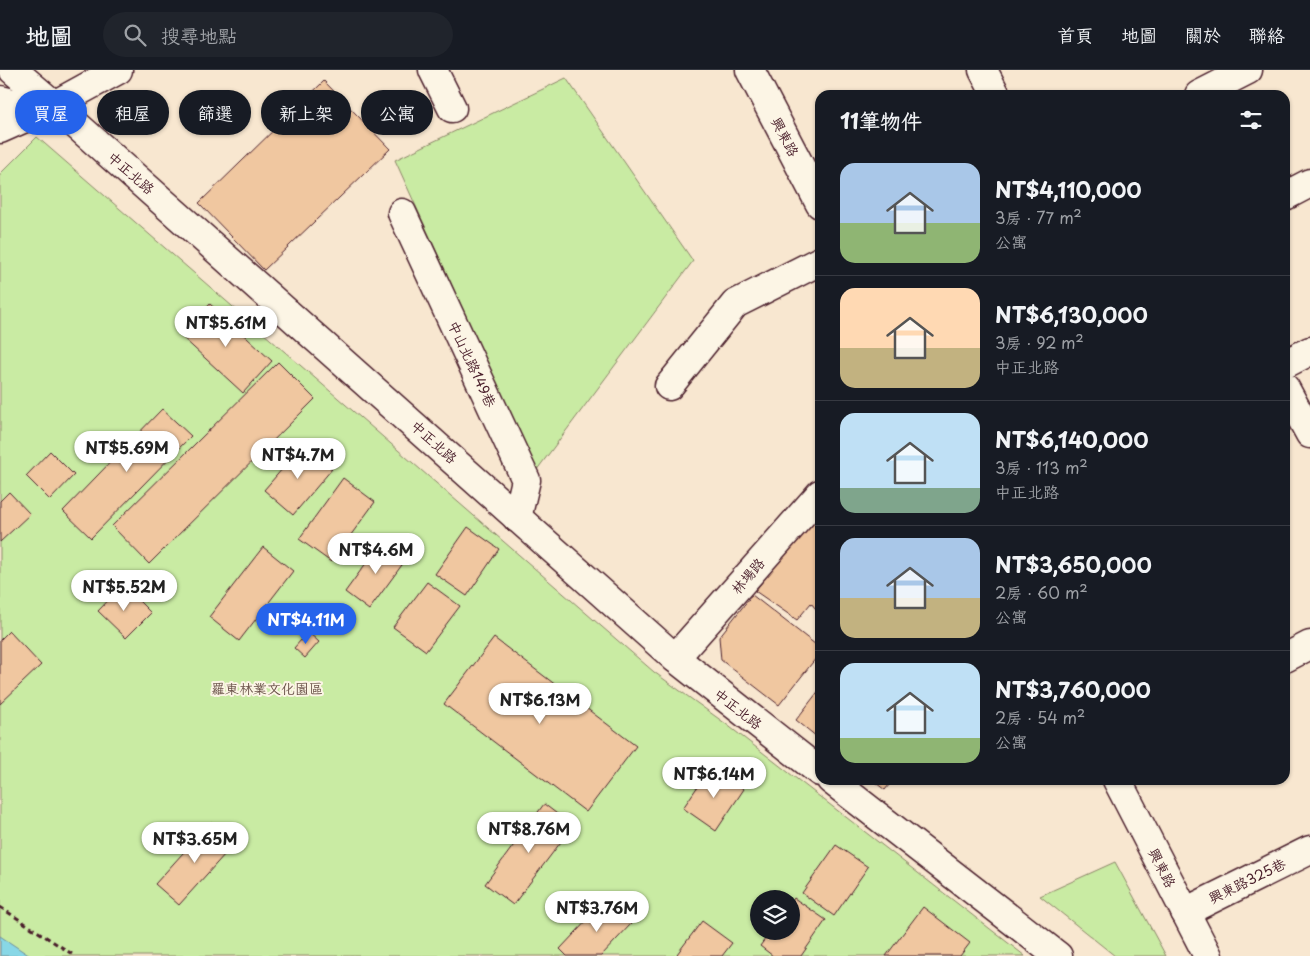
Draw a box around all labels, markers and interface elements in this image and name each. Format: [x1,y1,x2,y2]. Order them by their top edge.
search box [103,12,453,57]
text: 地圖 [25,17,73,53]
icon: search [121,21,149,49]
text: 搜尋地點 [161,21,237,49]
text: 首頁 [1057,21,1093,48]
text: 地圖 [1121,21,1157,48]
text: 關於 [1185,21,1221,48]
text: 聯絡 [1249,21,1285,48]
chip: 買屋 [15,90,87,135]
chip: 租屋 [97,90,169,135]
chip: 篩選 [179,90,251,135]
chip: 新上架 [261,90,351,135]
chip: 公寓 [361,90,433,135]
text: 11筆物件 [840,104,922,136]
icon: filters [1237,106,1265,134]
street label: 興東路 [766,113,805,160]
street label: 中正北路 [103,146,159,199]
text: NT$4,110,000 [995,173,1142,205]
icon: home [880,183,940,243]
text: 3房 · 77 m² [995,205,1082,229]
text: 公寓 [995,229,1027,253]
text: NT$6,130,000 [995,298,1148,330]
pin: NT$5.61M [174,306,278,348]
icon: home [880,308,940,368]
text: NT$5.61M [186,310,266,334]
street label: 中山北路149巷 [443,317,502,412]
text: 3房 · 92 m² [995,330,1084,354]
text: 中正北路 [995,354,1059,378]
street label: 中正北路 [407,415,462,468]
text: NT$6,140,000 [995,423,1148,455]
pin: NT$5.69M [75,430,179,473]
icon: home [880,433,940,493]
text: NT$5.69M [85,435,169,459]
pin: NT$4.7M [252,438,344,480]
text: NT$4.7M [262,442,334,466]
text: 3房 · 113 m² [995,455,1088,479]
text: 中正北路 [995,479,1059,503]
pin: NT$4.6M [330,532,422,575]
text: NT$4.6M [338,537,414,561]
text: NT$3,650,000 [995,548,1152,580]
street label: 林場路 [726,553,769,598]
icon: home [880,558,940,618]
pin: NT$5.52M [72,570,176,612]
text: NT$5.52M [82,574,166,598]
text: 2房 · 60 m² [995,580,1088,604]
pin: NT$4.11M [254,602,358,645]
text: 公寓 [995,604,1027,628]
text: NT$4.11M [267,607,345,631]
text: NT$3,760,000 [995,673,1151,705]
park label: 羅東林業文化園區 [211,678,323,699]
pin: NT$6.13M [488,682,592,725]
street label: 中正北路 [710,683,767,734]
icon: home [880,683,940,743]
text: NT$6.13M [500,687,580,711]
text: 2房 · 54 m² [995,705,1085,729]
text: 公寓 [995,729,1027,753]
pin: NT$6.14M [662,756,766,799]
text: NT$6.14M [673,761,755,785]
pin: NT$8.76M [477,812,581,854]
text: NT$8.76M [488,816,570,840]
pin: NT$3.65M [143,822,247,864]
text: NT$3.65M [153,826,237,850]
street label: 興東路 [1144,844,1181,891]
street label: 興東路325巷 [1205,852,1290,908]
pin: NT$3.76M [545,890,649,933]
map controls [750,890,800,940]
button: layers [750,890,800,940]
text: NT$3.76M [556,895,638,919]

